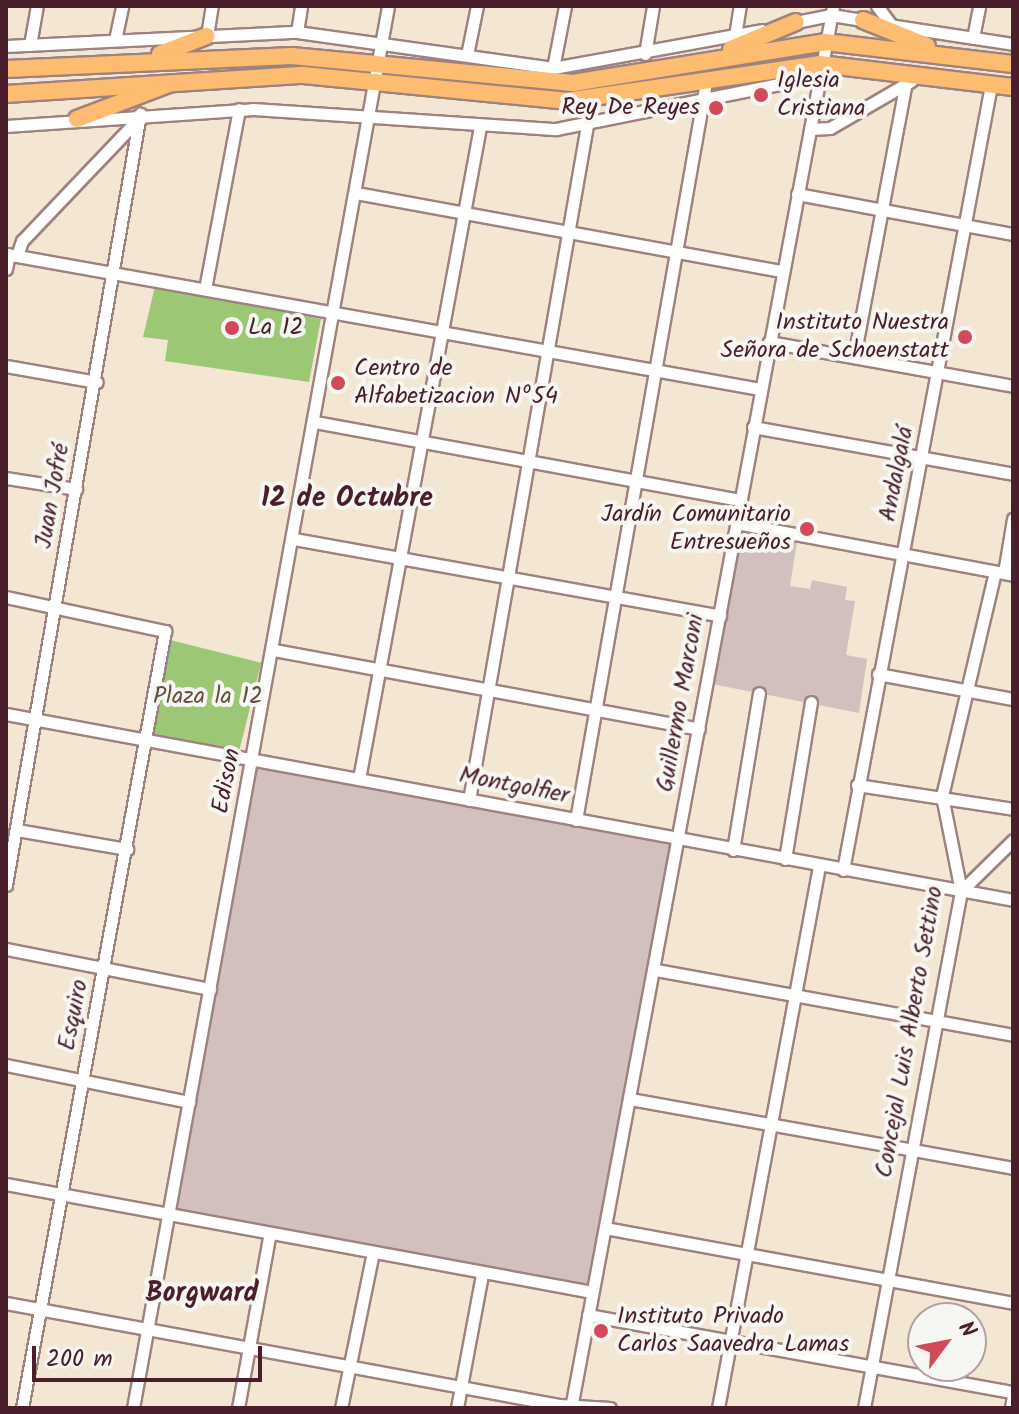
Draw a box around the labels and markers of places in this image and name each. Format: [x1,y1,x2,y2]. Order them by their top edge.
place label: Iglesia Cristiana [777,67,866,123]
marker: Iglesia Cristiana [752,86,770,104]
place label: Rey De Reyes [561,94,700,122]
marker: Rey De Reyes [707,99,725,117]
place label: Instituto Nuestra Señora de Schoenstatt [720,309,949,365]
place label: La 12 [248,314,303,342]
marker: La 12 [223,319,241,337]
marker: Instituto Nuestra Señora de Schoenstatt [956,328,974,346]
place label: Centro de Alfabetizacion Nº54 [354,355,558,411]
marker: Centro de Alfabetizacion Nº54 [329,374,347,392]
place label: Jardín Comunitario Entresueños [601,501,791,557]
marker: Jardín Comunitario Entresueños [798,520,816,538]
place label: Instituto Privado Carlos Saavedra Lamas [617,1303,849,1359]
marker: Instituto Privado Carlos Saavedra Lamas [592,1322,610,1340]

